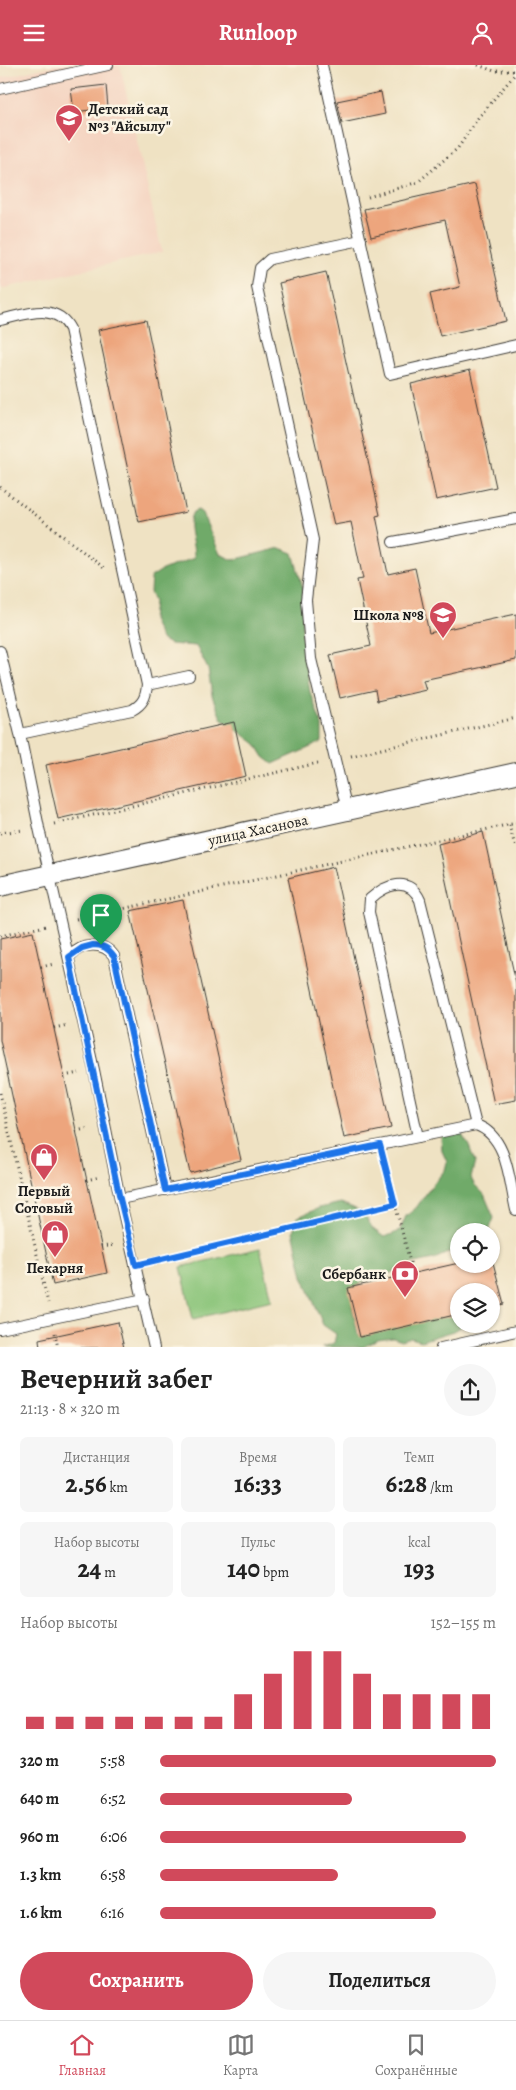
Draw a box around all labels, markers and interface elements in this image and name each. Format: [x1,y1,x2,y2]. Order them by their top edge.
text: Runloop [219,18,297,48]
icon: menu [20,19,48,47]
icon: person [468,19,496,47]
place label: Детский сад №3 "Айсылу" [88,99,171,136]
school or university icon: Детский сад №3 "Айсылу" [54,103,84,142]
school or university icon: Школа №8 [428,600,458,639]
place label: Школа №8 [353,605,424,625]
street label: улица Хасанова [205,810,310,851]
pin [80,894,122,945]
icon: arrive [87,901,115,929]
shop icon: Первый Сотовый [29,1142,59,1181]
place label: Первый Сотовый [15,1181,73,1218]
shop icon: Пекарня [40,1219,70,1258]
map controls [450,1223,500,1333]
button: locate [450,1223,500,1273]
place label: Пекарня [27,1258,84,1278]
bank icon: Сбербанк [390,1259,420,1298]
place label: Сбербанк [322,1264,386,1284]
button: layers [450,1283,500,1333]
text: Вечерний забег [20,1360,212,1398]
button: share [444,1364,496,1416]
text: 21:13 · 8 × 320 m [20,1398,120,1420]
text: Дистанция [63,1448,130,1467]
text: Время [239,1448,277,1467]
text: Темп [404,1448,435,1467]
text: 2.56 [65,1467,107,1501]
text: 16:33 [234,1467,282,1501]
text: 6:28 [385,1467,427,1501]
text: km [107,1478,128,1497]
text: /km [427,1478,453,1497]
text: Набор высоты [54,1533,140,1552]
text: Пульс [240,1533,275,1552]
text: kcal [408,1533,431,1552]
text: 24 [78,1552,101,1586]
text: 140 [227,1552,260,1586]
text: 193 [404,1552,435,1586]
text: m [101,1563,116,1582]
text: bpm [260,1563,289,1582]
text: Набор высоты [20,1612,118,1634]
text: 152–155 m [431,1612,496,1634]
text: 320 m [20,1750,59,1772]
text: 5:58 [100,1750,125,1772]
text: 640 m [20,1788,59,1810]
text: 6:52 [100,1788,126,1810]
text: 960 m [20,1826,59,1848]
text: 6:06 [100,1826,127,1848]
text: 1.3 km [20,1864,61,1886]
text: 6:58 [100,1864,126,1886]
text: 1.6 km [20,1902,62,1924]
text: 6:16 [100,1902,124,1924]
button: Сохранить [20,1952,253,2010]
button: Поделиться [263,1952,496,2010]
tab: Главная [58,2031,106,2080]
tab: Карта [223,2031,258,2080]
tab: Сохранённые [375,2031,458,2080]

